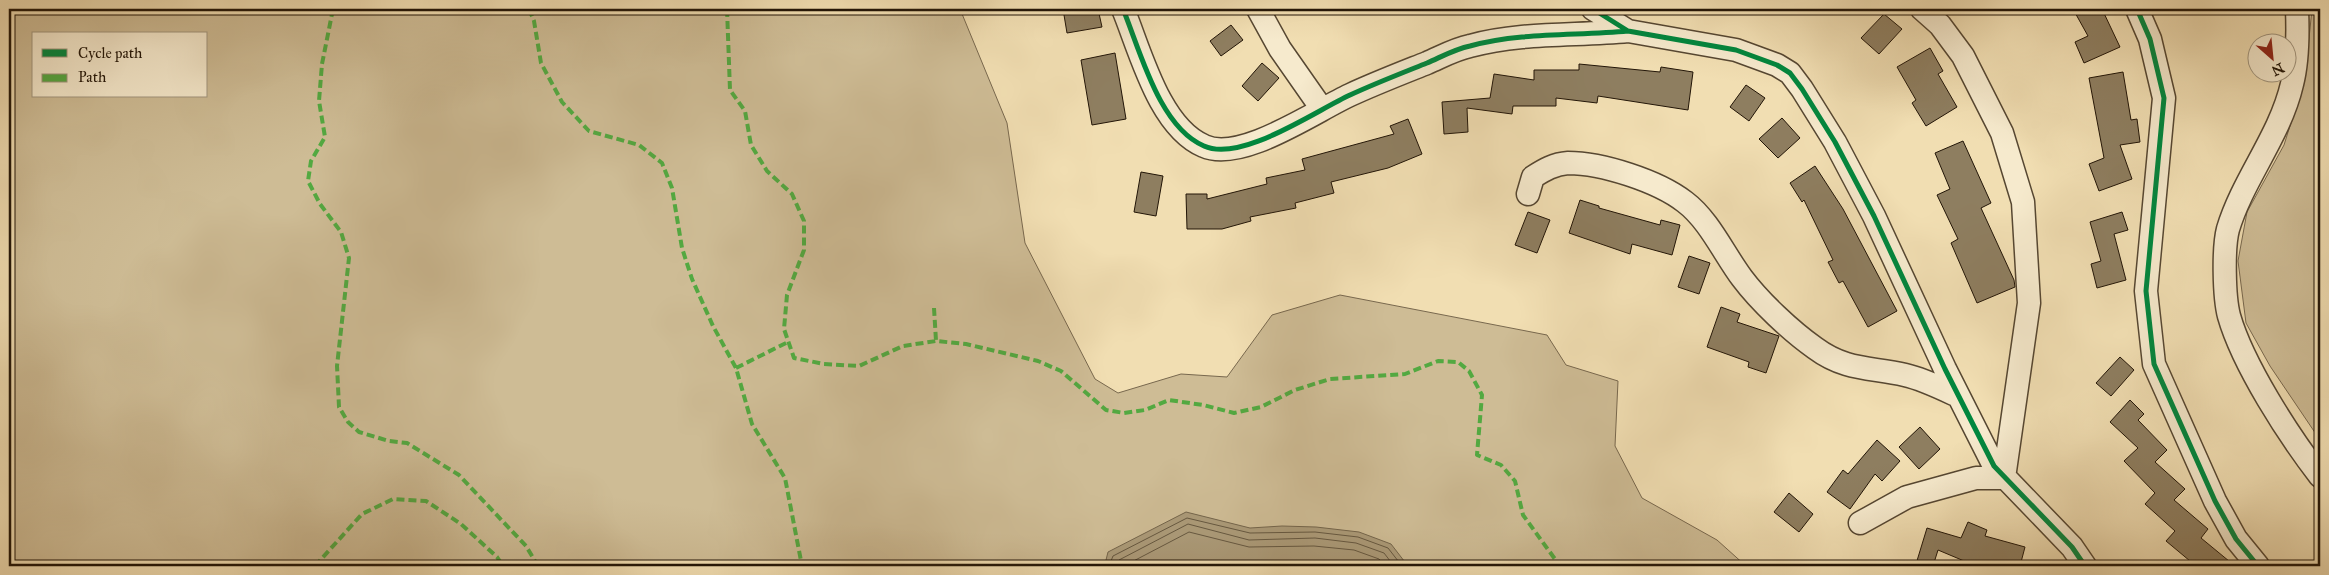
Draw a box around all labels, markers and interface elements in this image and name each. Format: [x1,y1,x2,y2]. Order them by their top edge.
legend [32,32,208,98]
north arrow [2246,32,2296,82]
text: Cycle path [78,44,143,62]
text: N [2268,59,2287,79]
text: Path [78,68,107,86]

